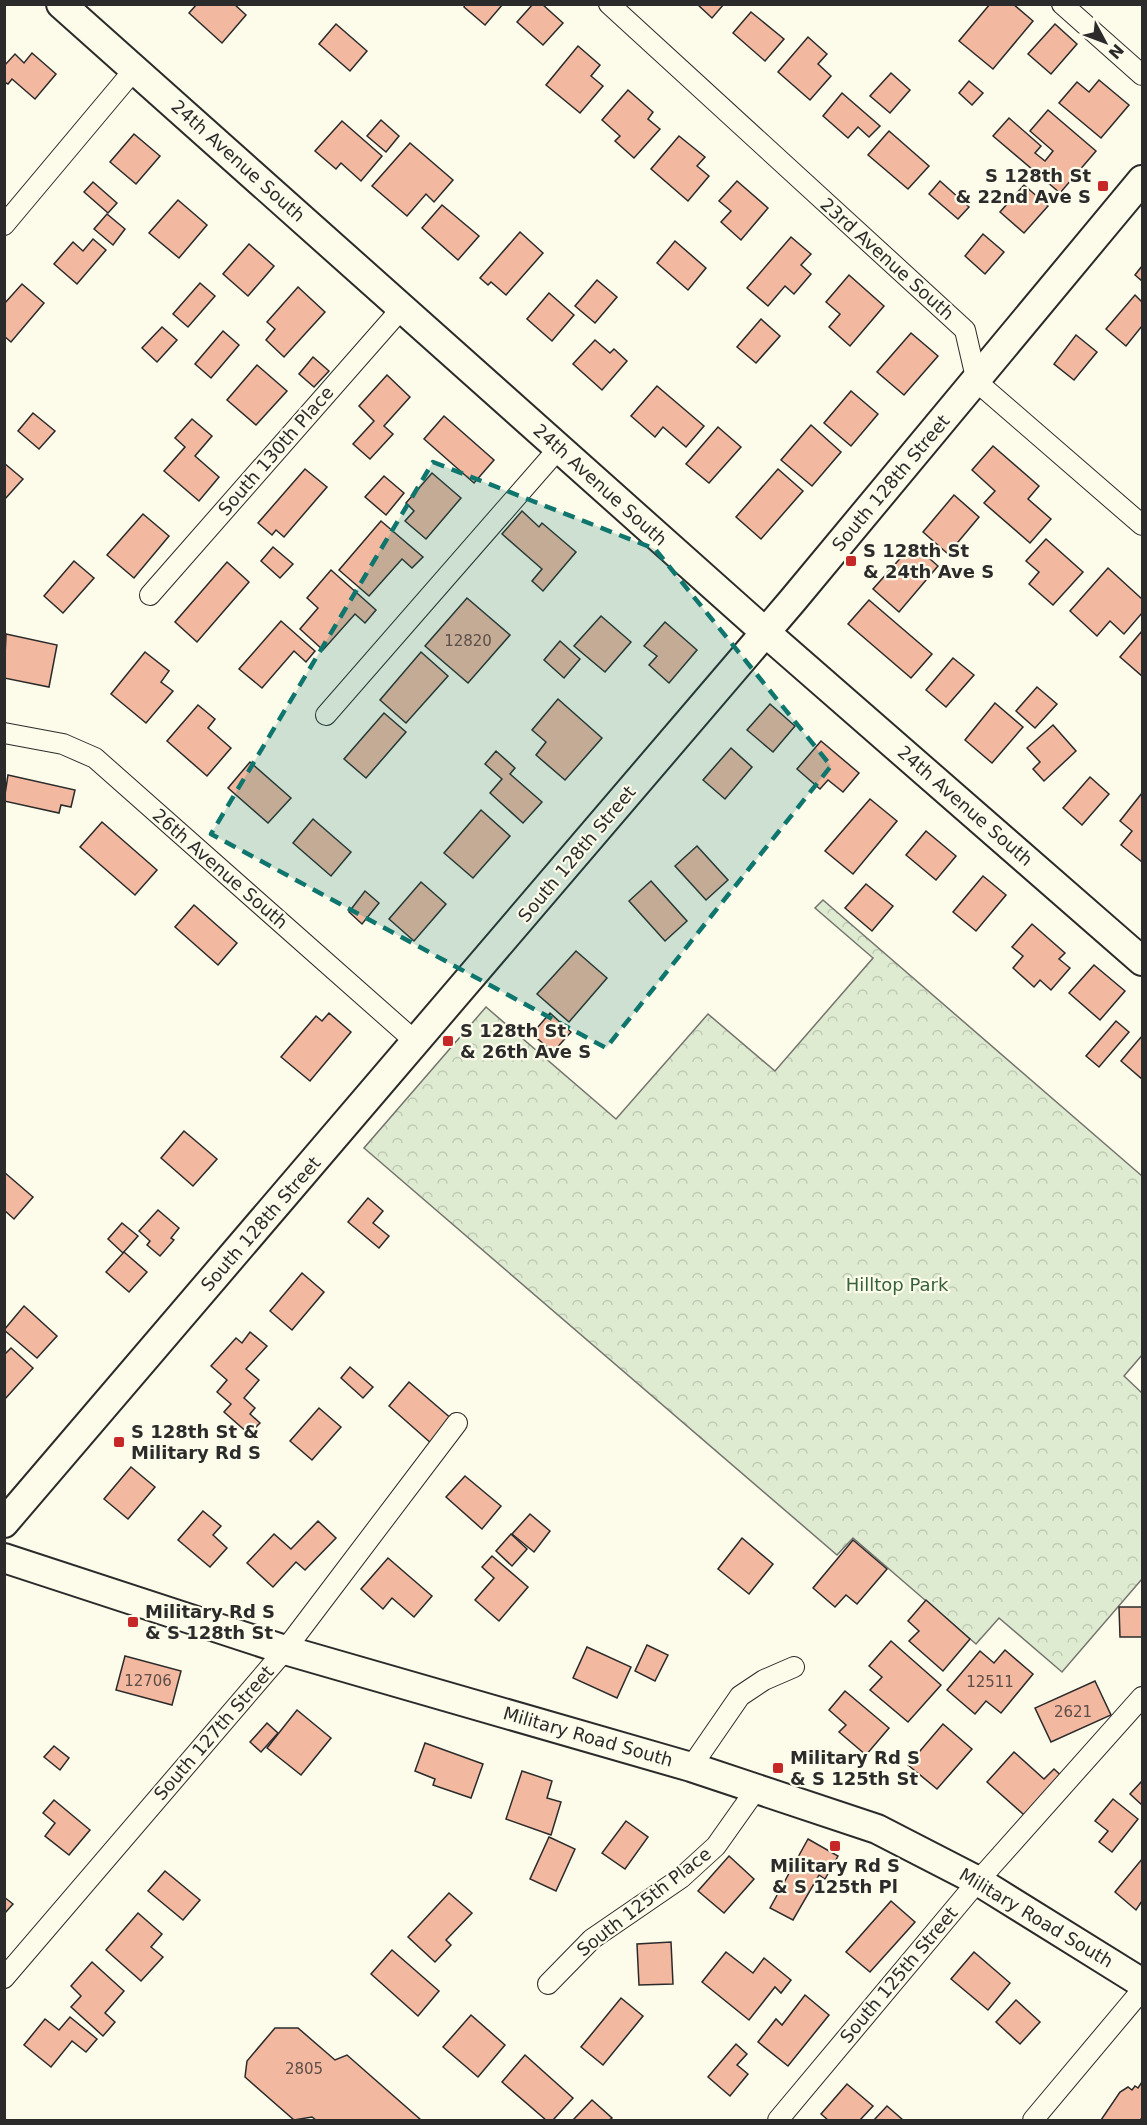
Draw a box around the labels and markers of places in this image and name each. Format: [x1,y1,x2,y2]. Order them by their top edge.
place label: S 128th St & 22nd Ave S [956,165,1091,207]
marker: S 128th St & 22nd Ave S [1096,179,1110,193]
place label: S 128th St & 24th Ave S [863,540,994,582]
marker: S 128th St & 24th Ave S [844,554,858,568]
place label: S 128th St & 26th Ave S [460,1020,591,1062]
marker: S 128th St & 26th Ave S [441,1034,455,1048]
place label: S 128th St & Military Rd S [131,1421,261,1463]
marker: S 128th St & Military Rd S [112,1435,126,1449]
place label: Military Rd S & S 128th St [145,1601,275,1643]
marker: Military Rd S & S 128th St [126,1615,140,1629]
place label: Military Rd S & S 125th St [790,1747,920,1789]
marker: Military Rd S & S 125th St [771,1761,785,1775]
marker: Military Rd S & S 125th Pl [828,1839,842,1853]
place label: Military Rd S & S 125th Pl [770,1855,900,1897]

